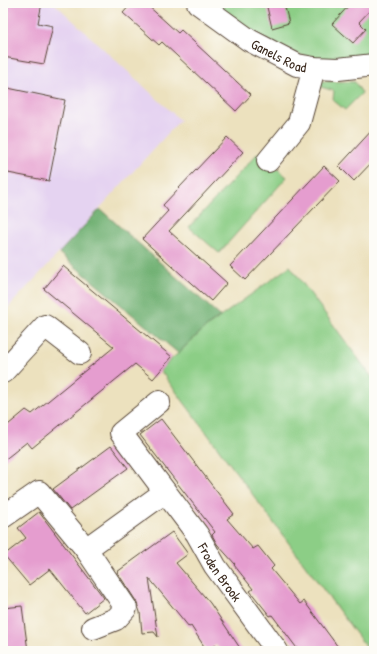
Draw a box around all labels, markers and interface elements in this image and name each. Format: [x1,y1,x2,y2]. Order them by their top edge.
street label: Ganels Road [248,34,309,76]
street label: Froden Brook [194,538,247,605]

